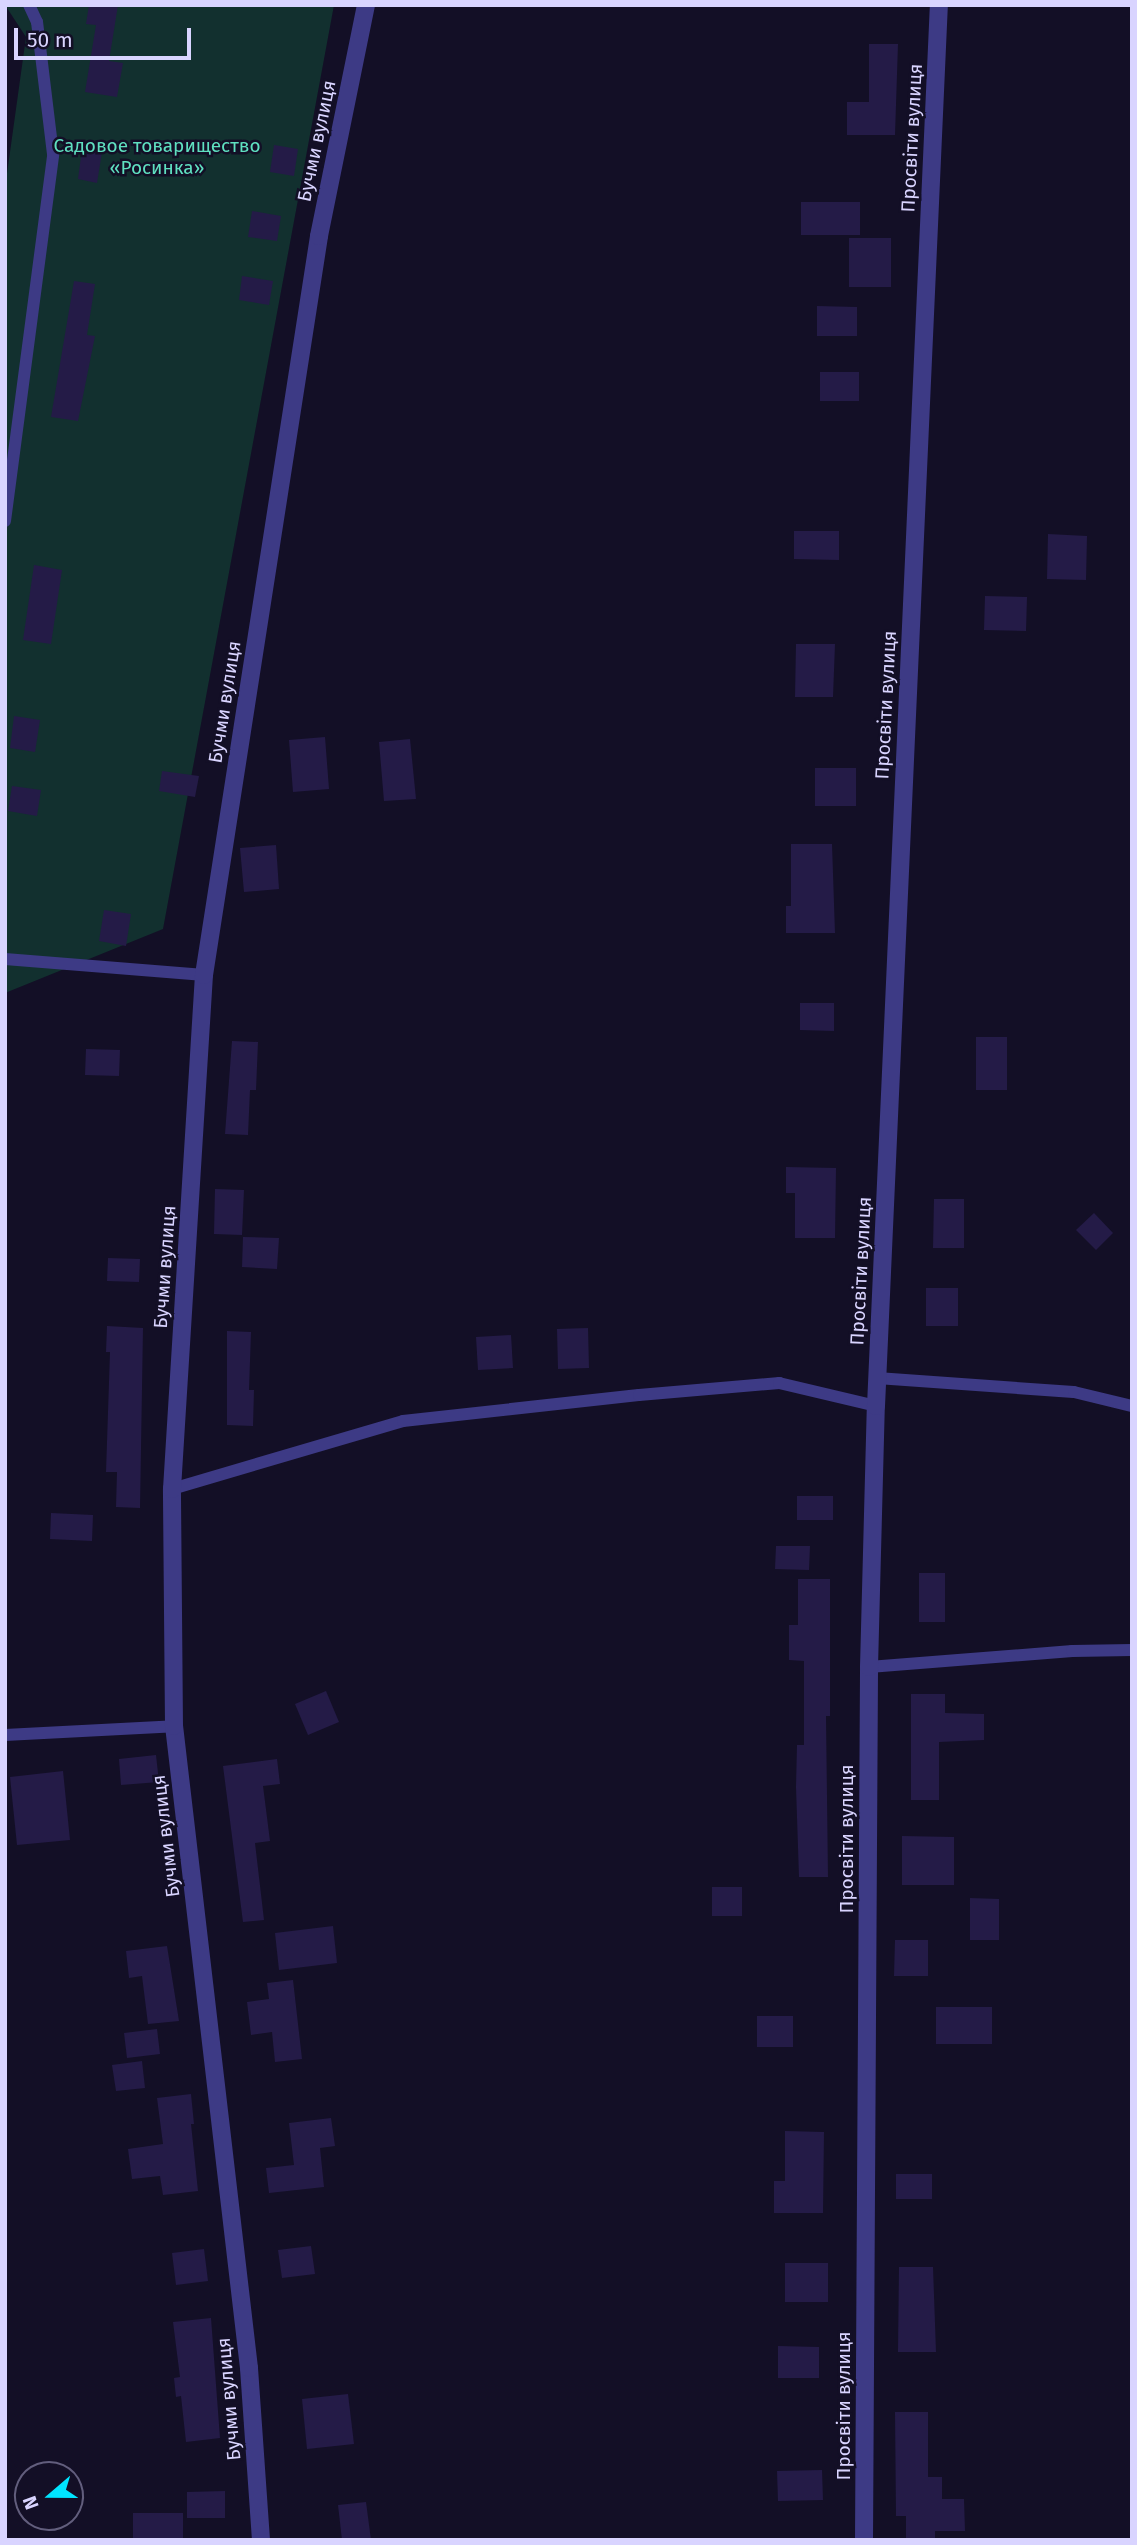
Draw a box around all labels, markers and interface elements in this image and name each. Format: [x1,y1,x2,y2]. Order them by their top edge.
scale bar [18,14,194,58]
text: 50 m [27,27,73,53]
street label: Просвіти вулиця [897,63,927,213]
street label: Бучми вулиця [293,78,341,204]
park label: Садовое товарищество «Росинка» [54,135,260,179]
street label: Просвіти вулиця [871,630,901,780]
street label: Бучми вулиця [204,639,246,765]
street label: Просвіти вулиця [846,1196,876,1346]
street label: Бучми вулиця [149,1205,181,1329]
street label: Просвіти вулиця [836,1765,858,1913]
street label: Бучми вулиця [147,1773,185,1899]
street label: Просвіти вулиця [833,2332,855,2480]
street label: Бучми вулиця [212,2337,246,2461]
north arrow [14,2461,84,2531]
text: N [18,2493,44,2513]

